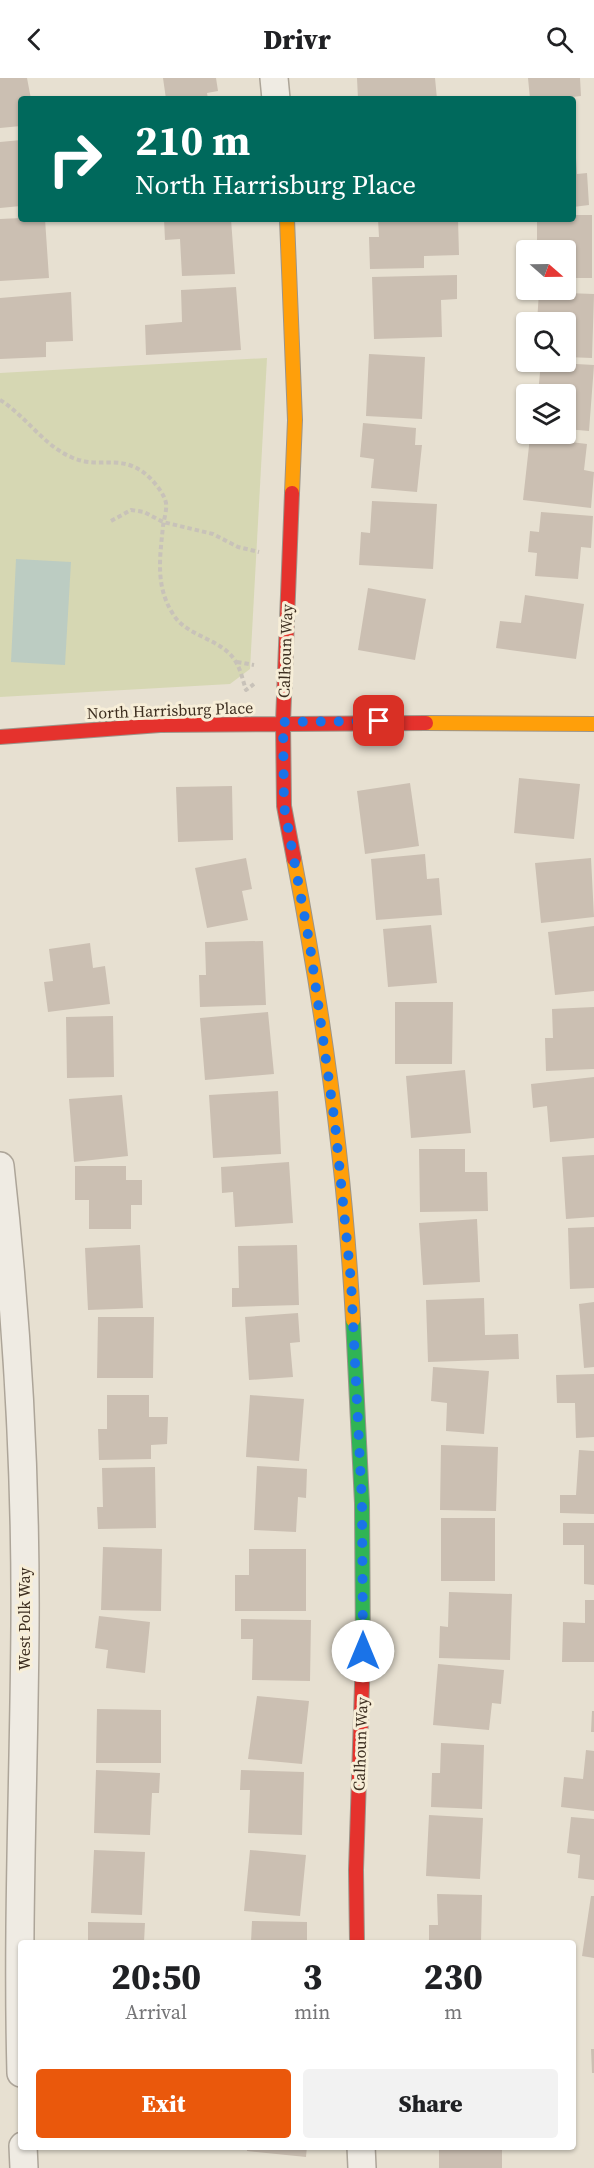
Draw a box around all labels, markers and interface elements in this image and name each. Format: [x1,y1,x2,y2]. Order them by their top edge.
text: Drivr [263,21,331,58]
icon: back [18,23,51,56]
icon: search [543,23,576,56]
text: 210 m [135,111,250,169]
icon: right [36,120,114,198]
text: North Harrisburg Place [135,166,416,203]
north arrow [516,240,576,300]
map controls [516,240,576,444]
button: search [516,312,576,372]
button: layers [516,384,576,444]
street label: Calhoun Way [272,603,298,698]
pin [353,695,404,746]
street label: North Harrisburg Place [86,696,254,724]
icon: arrive [362,704,395,737]
street label: West Polk Way [13,1567,35,1671]
position arrow [331,1619,395,1683]
street label: Calhoun Way [347,1696,373,1791]
text: 20:50 [111,1952,201,2001]
text: 3 [302,1952,322,2001]
text: 230 [423,1952,483,2001]
text: Arrival [125,1998,187,2026]
text: min [294,1998,330,2026]
text: m [444,1998,462,2026]
button: Exit [36,2069,291,2138]
button: Share [303,2069,558,2138]

